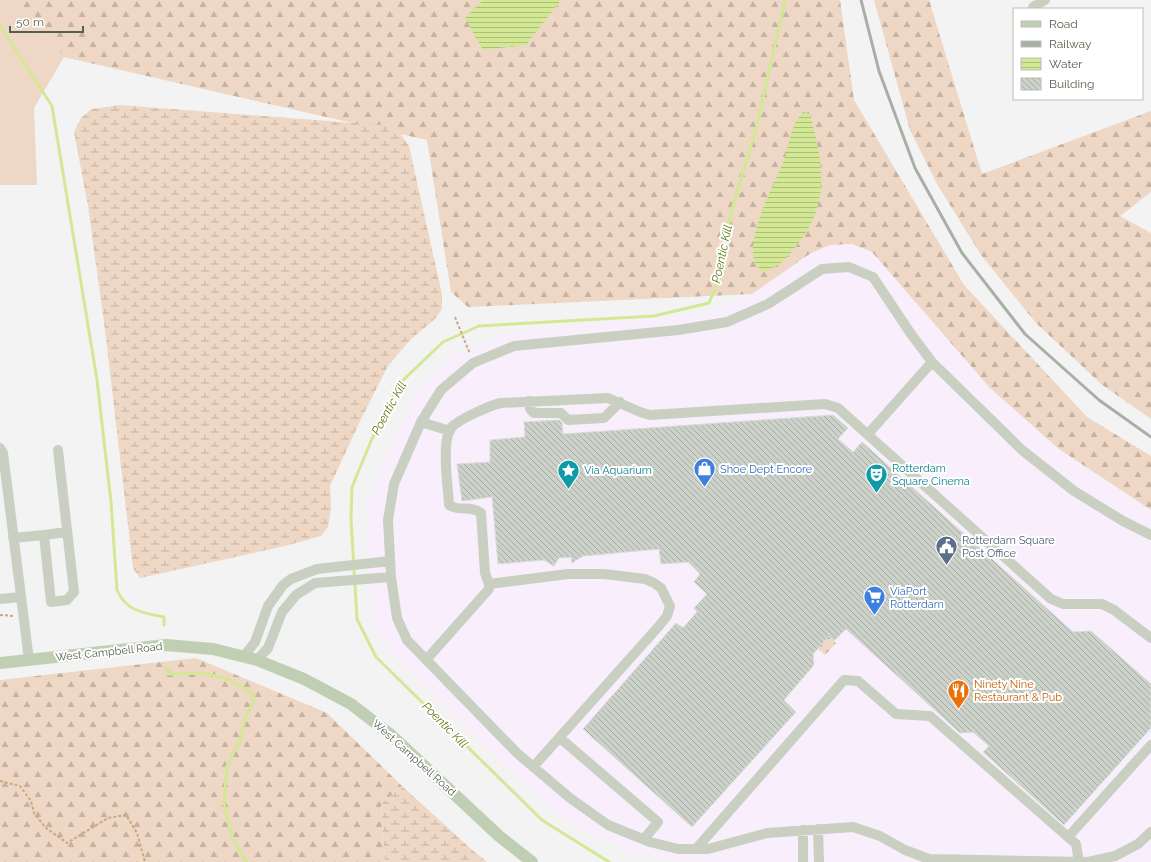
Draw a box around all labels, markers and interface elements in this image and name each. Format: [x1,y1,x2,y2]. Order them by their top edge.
scale bar [10,8,83,34]
legend [1013,8,1143,100]
text: 50 m [16,15,44,29]
text: Road [1049,17,1078,31]
text: Railway [1049,37,1092,51]
text: Water [1049,57,1083,71]
text: Building [1049,77,1095,91]
water label: Poentic Kill [709,224,735,284]
water label: Poentic Kill [369,379,409,437]
shop icon: Shoe Dept Encore [692,456,718,489]
place icon: Via Aquarium [555,457,581,490]
theatre icon: Rotterdam Square Cinema [864,461,890,494]
place label: Rotterdam Square Cinema [892,462,970,488]
place label: Shoe Dept Encore [720,463,813,476]
place label: Via Aquarium [584,464,652,477]
public building icon: Rotterdam Square Post Office [933,533,959,566]
place label: Rotterdam Square Post Office [962,534,1055,560]
supermarket icon: ViaPort Rotterdam [861,584,887,617]
place label: ViaPort Rotterdam [890,585,944,611]
street label: West Campbell Road [55,640,163,664]
restaurant icon: Ninety Nine Restaurant & Pub [945,677,971,710]
place label: Ninety Nine Restaurant & Pub [974,678,1062,704]
water label: Poentic Kill [419,699,471,751]
street label: West Campbell Road [370,717,458,799]

